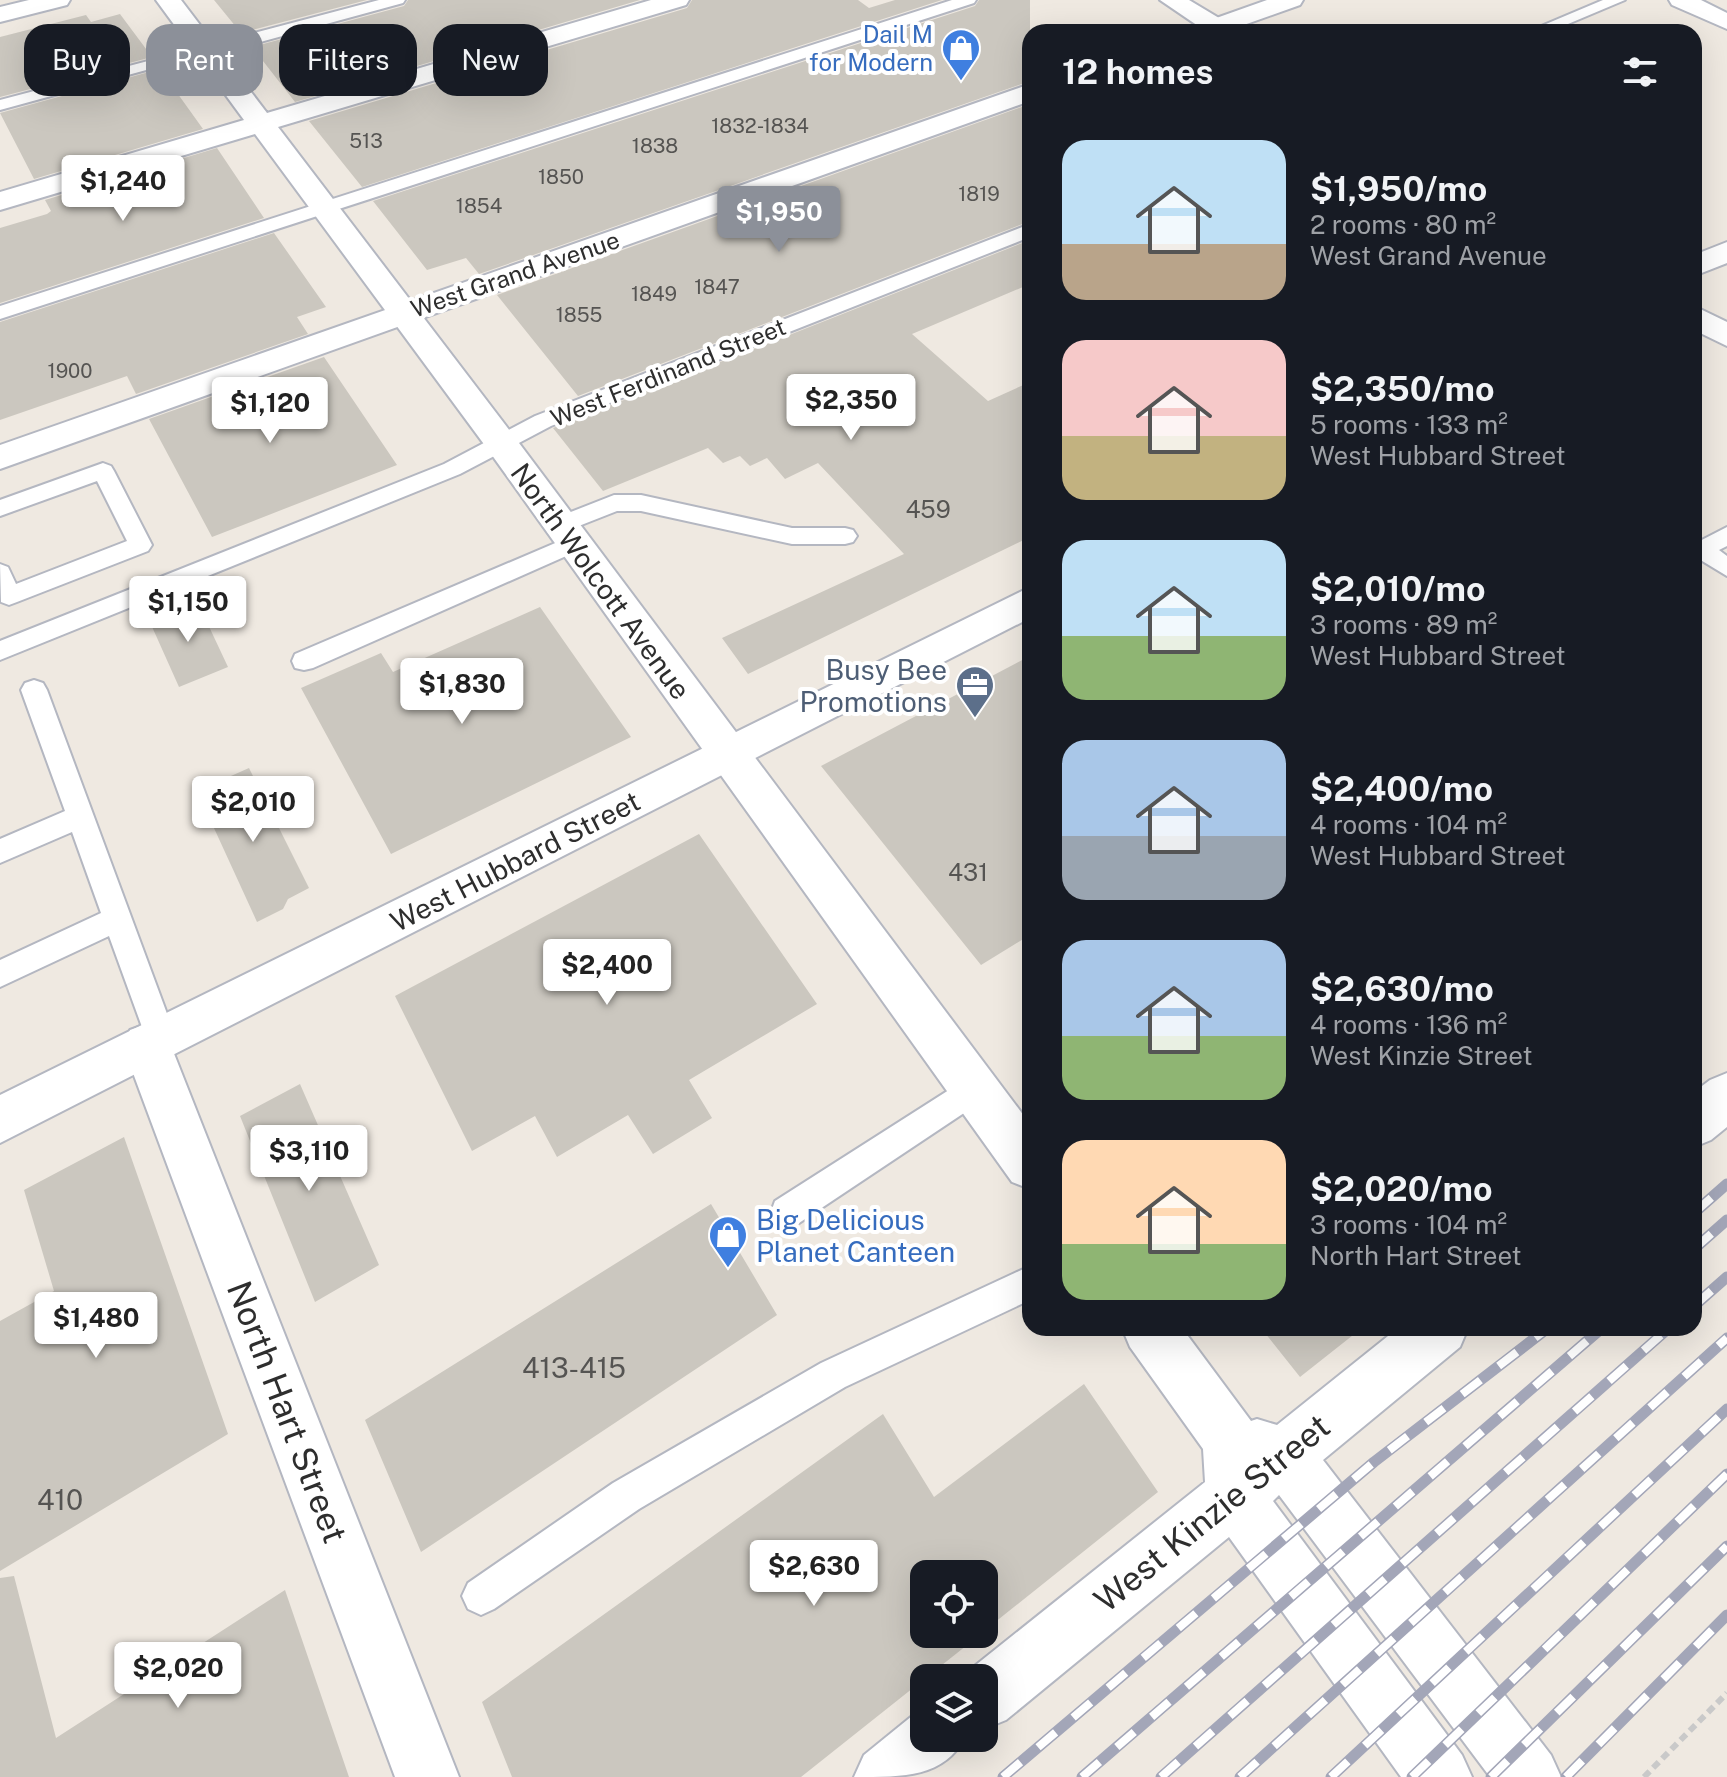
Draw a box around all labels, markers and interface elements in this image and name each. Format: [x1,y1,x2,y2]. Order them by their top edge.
place label: Dail M for Modern [809,20,933,76]
chip: Buy [24,24,130,96]
chip: Rent [146,24,263,96]
chip: Filters [279,24,417,96]
chip: New [433,24,548,96]
shop icon: Dail M for Modern [940,27,982,82]
icon: filters [1618,50,1662,94]
text: 12 homes [1062,52,1213,92]
house number: 1832-1834 [711,114,809,138]
house number: 513 [349,129,383,153]
house number: 1838 [632,134,678,158]
pin: $1,240 [58,155,188,223]
text: $1,240 [80,165,166,196]
house number: 1850 [538,165,584,189]
text: $1,950/mo [1310,169,1487,209]
icon: home [1126,172,1222,268]
house number: 1819 [958,182,1000,206]
pin: $1,950 [714,186,844,254]
house number: 1854 [456,194,502,218]
text: $1,950 [735,196,823,227]
text: 2 rooms · 80 m² [1310,209,1496,240]
street label: West Grand Avenue [407,225,623,323]
text: West Grand Avenue [1310,240,1547,271]
house number: 1847 [694,275,740,299]
house number: 1849 [631,282,677,306]
house number: 1855 [556,303,602,327]
street label: West Ferdinand Street [546,312,790,432]
house number: 1900 [48,359,92,383]
text: $2,350/mo [1310,369,1495,409]
icon: home [1126,372,1222,468]
pin: $2,350 [786,374,916,442]
pin: $1,120 [205,377,335,445]
text: $2,350 [804,384,898,415]
text: $1,120 [230,387,310,418]
text: 5 rooms · 133 m² [1310,409,1508,440]
text: West Hubbard Street [1310,440,1566,471]
street label: North Wolcott Avenue [504,457,698,705]
house number: 459 [905,495,951,523]
text: $2,010/mo [1310,569,1486,609]
icon: home [1126,572,1222,668]
pin: $1,150 [123,576,253,644]
text: $1,150 [147,586,229,617]
text: 3 rooms · 89 m² [1310,609,1497,640]
text: West Hubbard Street [1310,640,1566,671]
place label: Busy Bee Promotions [799,653,947,718]
pin: $1,830 [397,658,527,726]
office icon: Busy Bee Promotions [954,664,996,719]
text: $1,830 [418,668,506,699]
text: $2,400/mo [1310,769,1493,809]
icon: home [1126,772,1222,868]
pin: $2,010 [188,776,318,844]
street label: West Hubbard Street [385,784,645,938]
text: $2,010 [210,786,296,817]
text: 4 rooms · 104 m² [1310,809,1507,840]
text: West Hubbard Street [1310,840,1566,871]
house number: 431 [948,858,988,886]
pin: $2,400 [542,939,672,1007]
text: $2,400 [561,949,653,980]
text: $2,630/mo [1310,969,1494,1009]
icon: home [1126,972,1222,1068]
text: 4 rooms · 136 m² [1310,1009,1507,1040]
text: West Kinzie Street [1310,1040,1533,1071]
pin: $3,110 [244,1125,374,1193]
text: $3,110 [268,1135,350,1166]
text: $2,020/mo [1310,1169,1493,1209]
icon: home [1126,1172,1222,1268]
place label: Big Delicious Planet Canteen [756,1203,955,1268]
text: 3 rooms · 104 m² [1310,1209,1507,1240]
shop icon: Big Delicious Planet Canteen [707,1214,749,1269]
text: North Hart Street [1310,1240,1522,1271]
street label: North Hart Street [219,1276,355,1548]
pin: $1,480 [31,1292,161,1360]
text: $1,480 [52,1302,140,1333]
house number: 413-415 [522,1351,626,1384]
street label: West Kinzie Street [1086,1406,1338,1620]
house number: 410 [37,1483,83,1516]
pin: $2,630 [749,1540,879,1608]
text: $2,630 [768,1550,860,1581]
map controls [910,1560,998,1752]
button: locate [910,1560,998,1648]
pin: $2,020 [113,1642,243,1710]
text: $2,020 [132,1652,224,1683]
button: layers [910,1664,998,1752]

